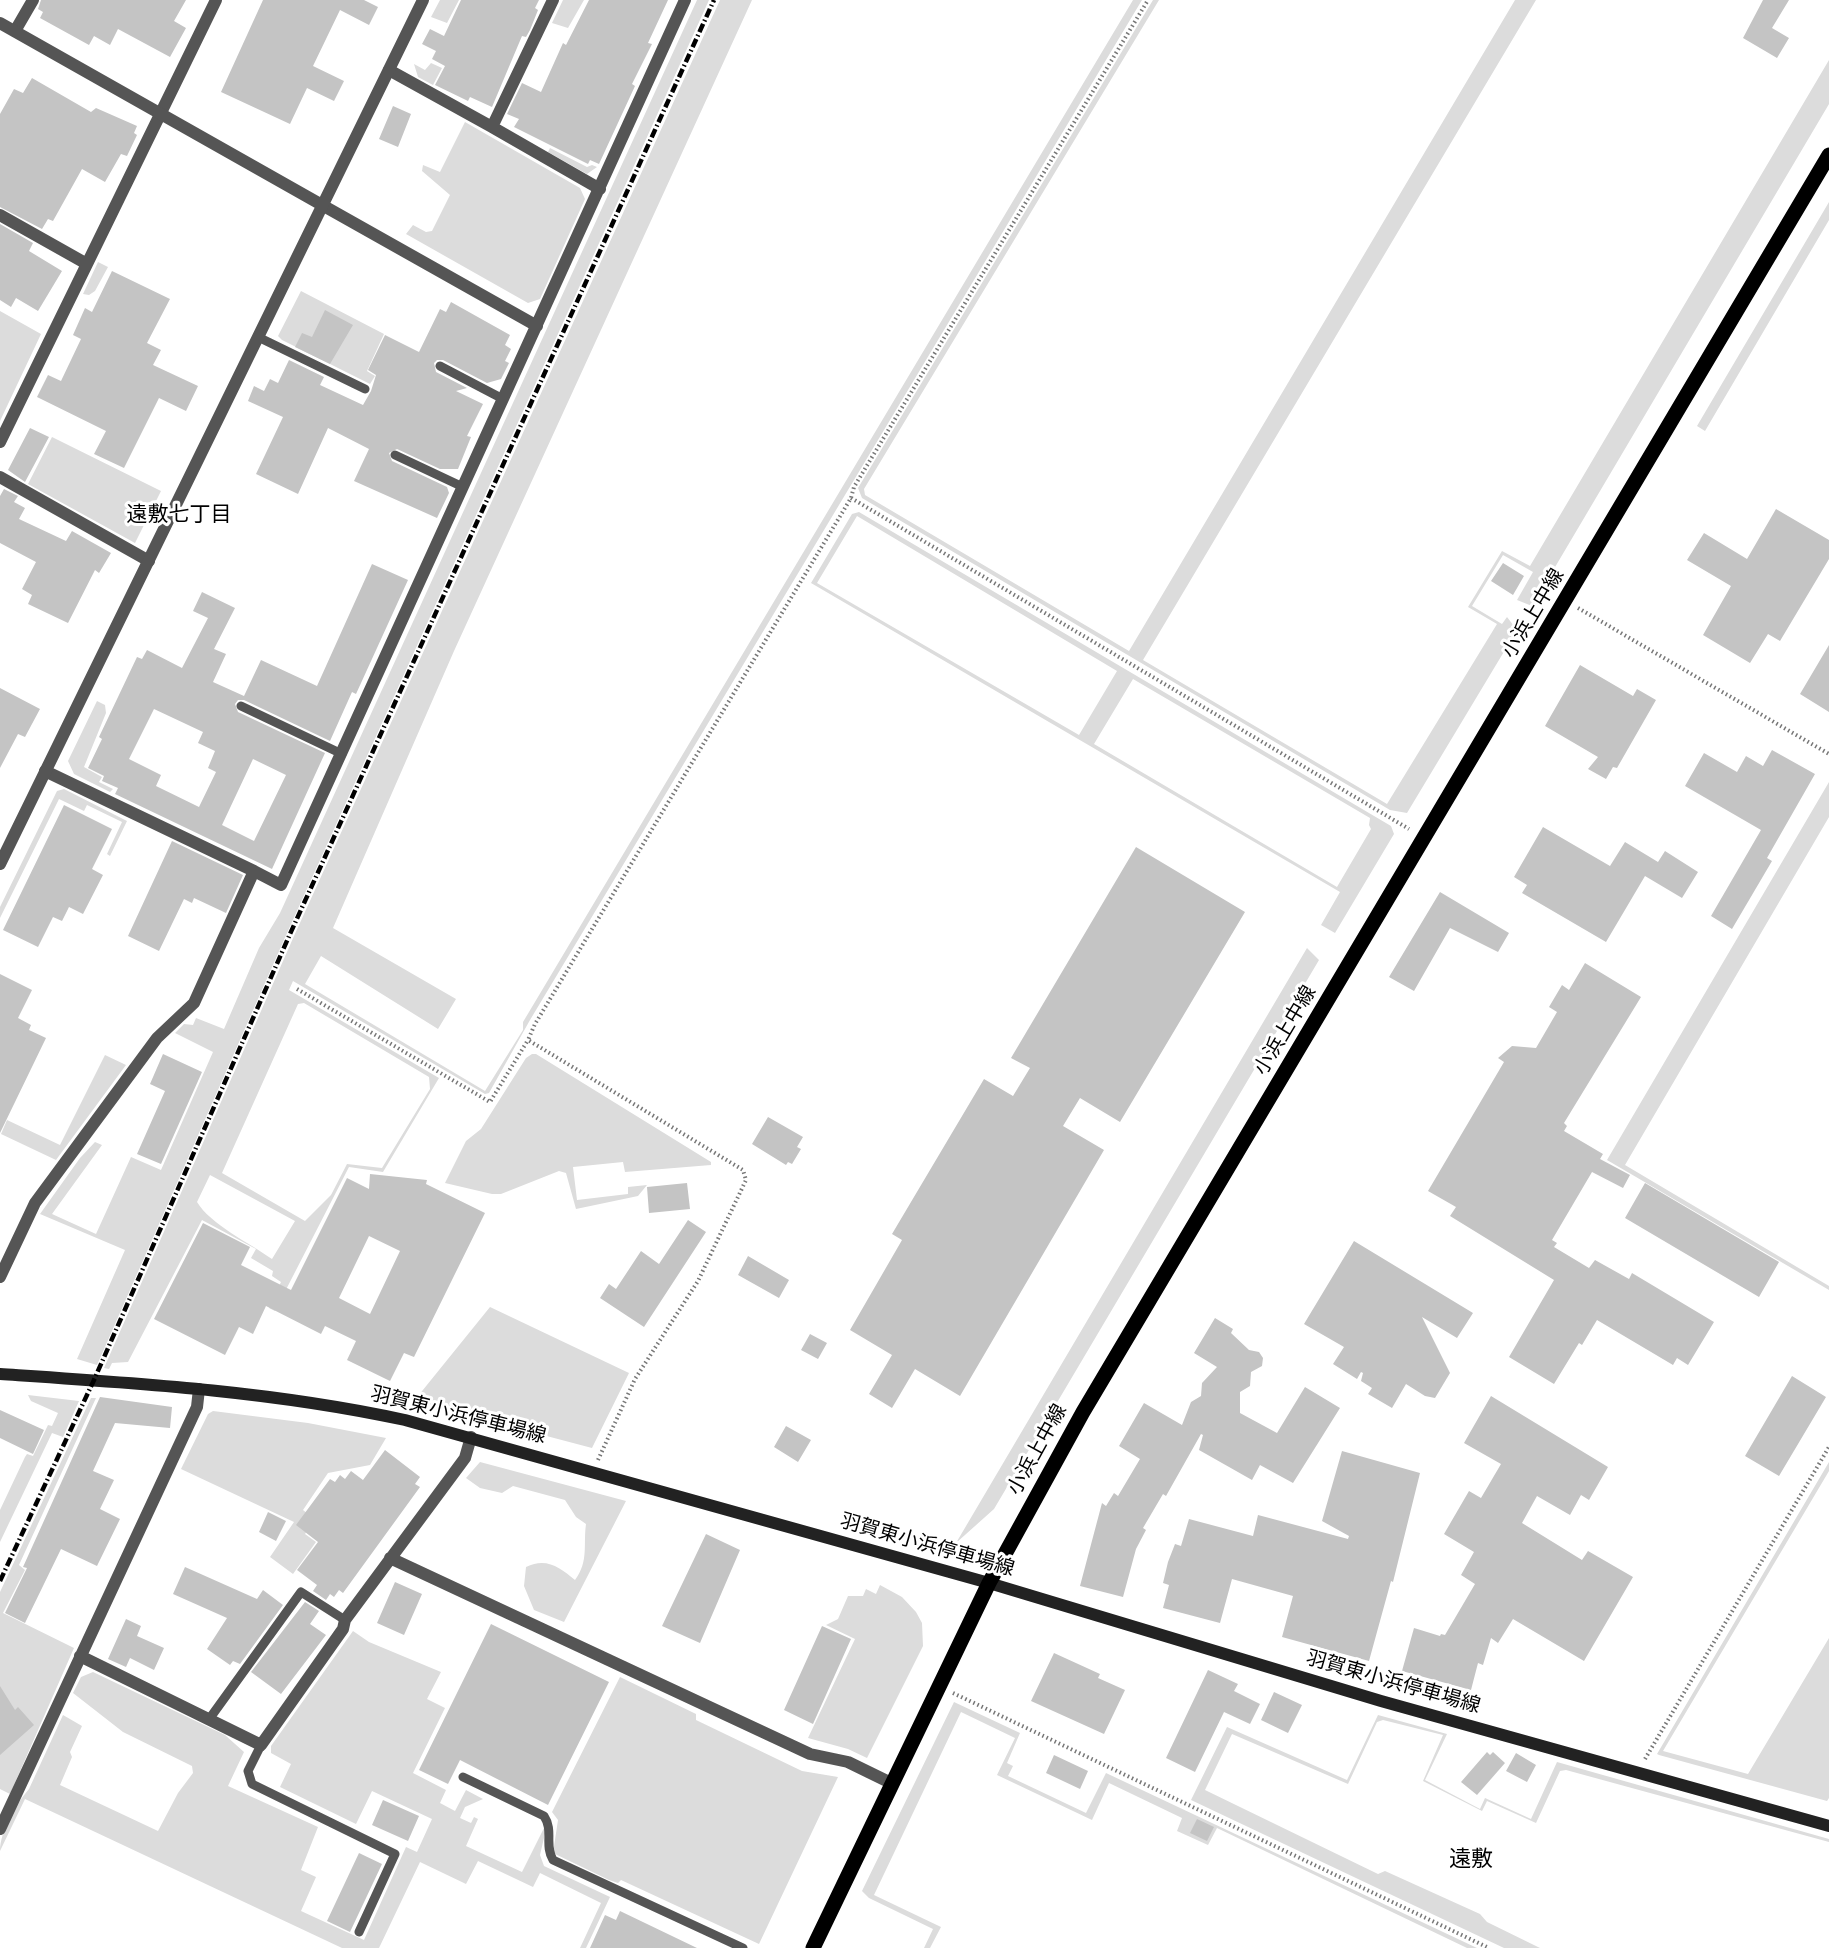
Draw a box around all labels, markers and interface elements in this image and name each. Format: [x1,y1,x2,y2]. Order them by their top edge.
district label: 遠敷七丁目 [127,503,231,529]
street label: 小浜上中線 [1498,565,1570,663]
street label: 小浜上中線 [1250,982,1322,1080]
street label: 羽賀東小浜停車場線 [368,1383,548,1449]
street label: 小浜上中線 [1003,1400,1073,1500]
street label: 羽賀東小浜停車場線 [837,1510,1017,1582]
street label: 羽賀東小浜停車場線 [1303,1647,1483,1719]
district label: 遠敷 [1449,1847,1493,1873]

